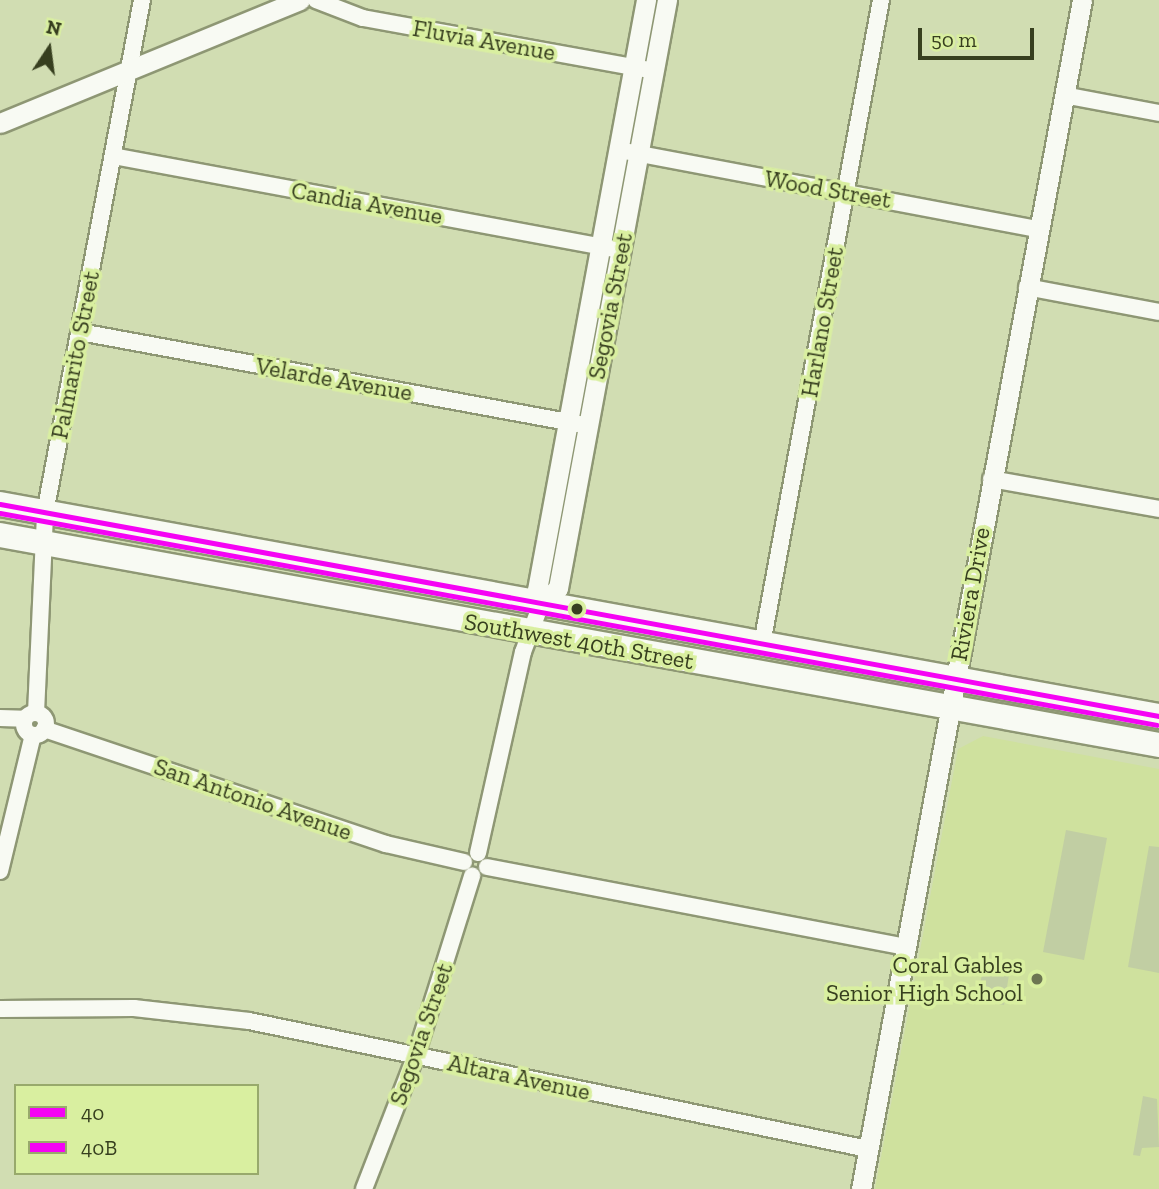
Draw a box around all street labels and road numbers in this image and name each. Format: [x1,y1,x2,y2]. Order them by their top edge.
street label: Fluvia Avenue [410,13,558,67]
street label: Wood Street [763,164,893,214]
street label: Candia Avenue [289,175,445,231]
street label: Segovia Street [582,230,638,382]
street label: Harlano Street [795,245,849,399]
street label: Palmarito Street [45,269,105,441]
street label: Velarde Avenue [253,351,415,407]
street label: Riviera Drive [944,525,996,663]
street label: Southwest 40th Street [462,607,696,675]
street label: San Antonio Avenue [150,751,356,847]
street label: Segovia Street [383,959,459,1109]
street label: Altara Avenue [445,1048,593,1106]

